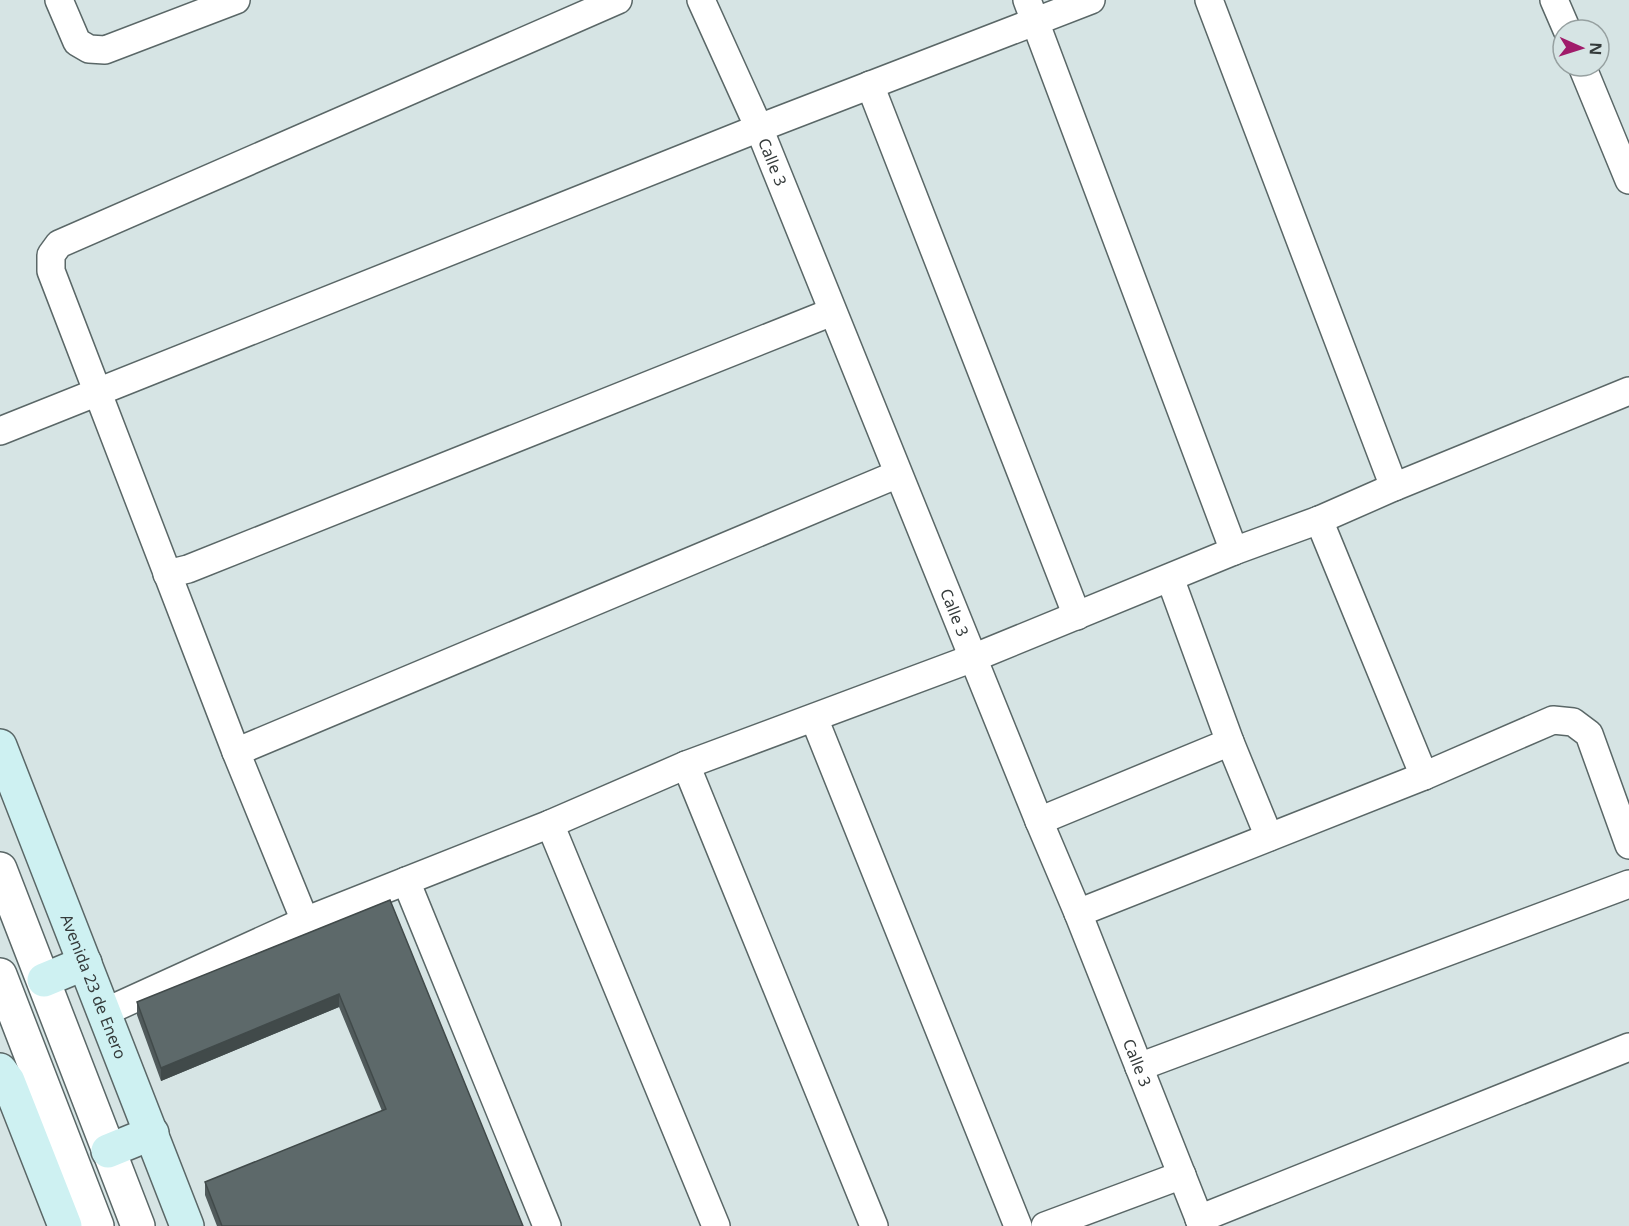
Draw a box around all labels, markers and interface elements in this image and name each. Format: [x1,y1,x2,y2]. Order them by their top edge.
north arrow [1551,18,1611,78]
text: N [1585,42,1607,56]
street label: Calle 3 [753,135,792,189]
street label: Calle 3 [935,585,974,640]
street label: Avenida 23 de Enero [55,911,132,1062]
street label: Calle 3 [1118,1036,1157,1090]

